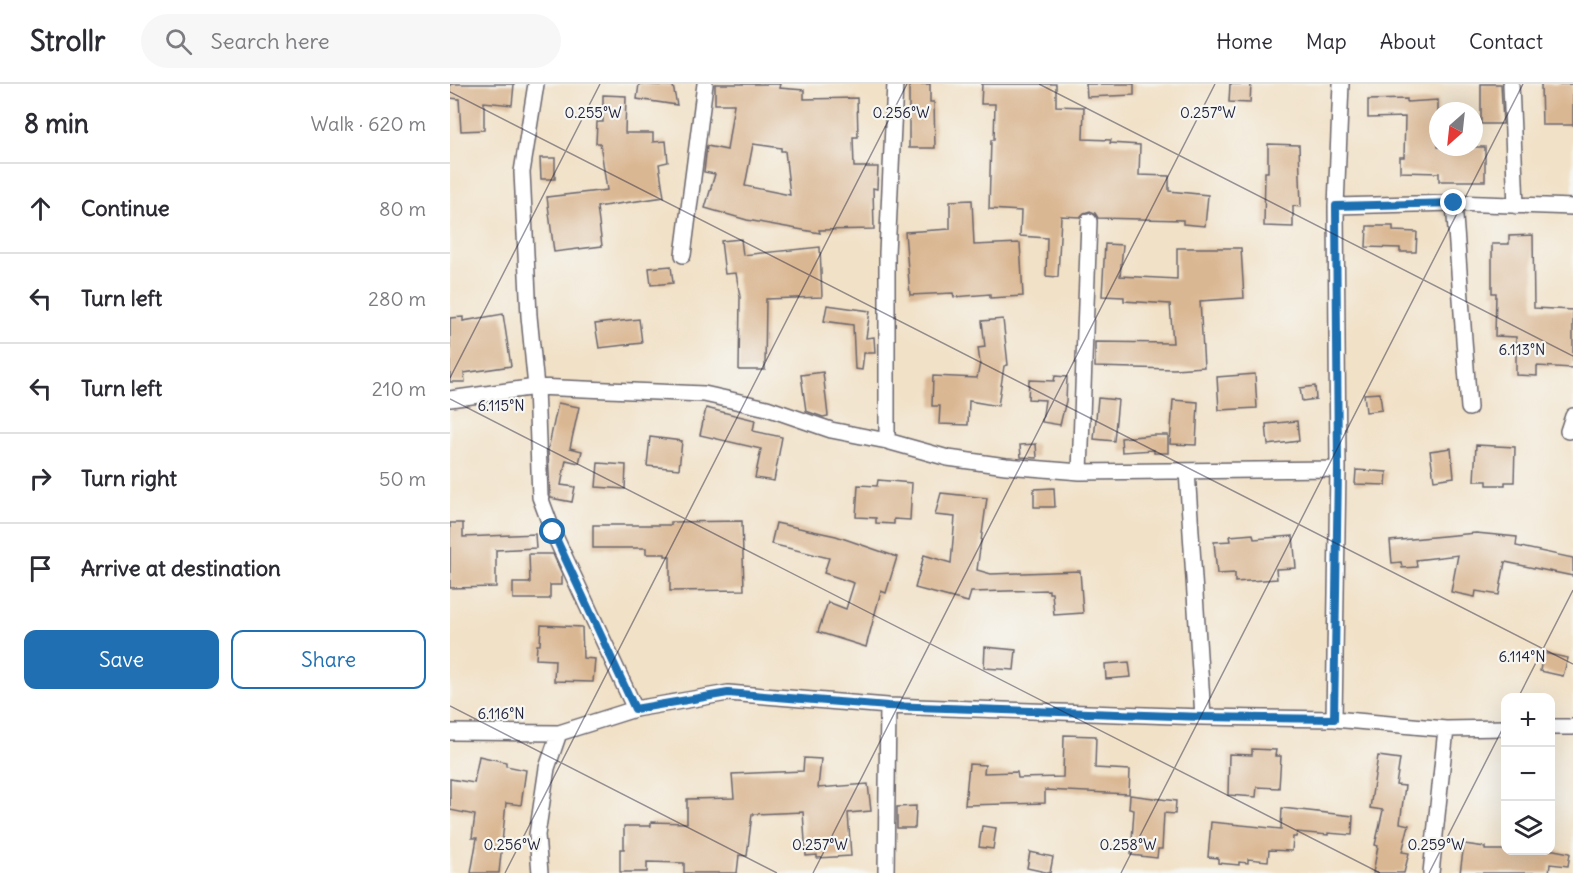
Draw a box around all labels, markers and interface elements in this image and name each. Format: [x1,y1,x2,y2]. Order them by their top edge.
search box [141,14,561,68]
text: Strollr [30,23,105,59]
icon: search [162,25,195,58]
text: Search here [210,27,330,55]
text: Home [1216,28,1273,55]
text: Map [1306,28,1347,55]
text: About [1380,28,1436,55]
text: Contact [1469,28,1543,55]
north arrow [1429,102,1483,156]
text: 0.255°W [564,103,622,122]
text: 0.256°W [872,103,930,122]
text: 0.257°W [1180,103,1236,122]
text: 8 min [24,107,89,140]
text: Walk · 620 m [310,111,426,136]
route end [1440,189,1466,215]
icon: ahead [24,192,57,225]
text: Continue [81,194,170,222]
text: 80 m [379,196,426,221]
icon: left [24,282,57,315]
text: Turn left [81,284,162,312]
text: 280 m [368,286,426,311]
text: 6.113°N [1499,340,1545,359]
icon: left [24,372,57,405]
text: Turn left [81,374,162,402]
text: 210 m [372,376,426,401]
text: 6.115°N [477,396,525,415]
icon: right [24,462,57,495]
text: Turn right [81,464,177,492]
text: 50 m [379,466,426,491]
route start [539,518,565,544]
icon: arrive [24,552,57,585]
text: Arrive at destination [81,554,281,582]
button: Save [24,630,219,689]
button: Share [231,630,426,689]
text: 6.114°N [1498,647,1546,666]
map controls [1501,693,1555,855]
button: + [1501,693,1555,747]
text: 6.116°N [477,704,525,723]
button: − [1501,747,1555,801]
button: layers [1501,801,1555,855]
text: 0.256°W [483,835,541,854]
text: 0.257°W [792,835,848,854]
text: 0.258°W [1099,835,1157,854]
text: 0.259°W [1407,835,1465,854]

